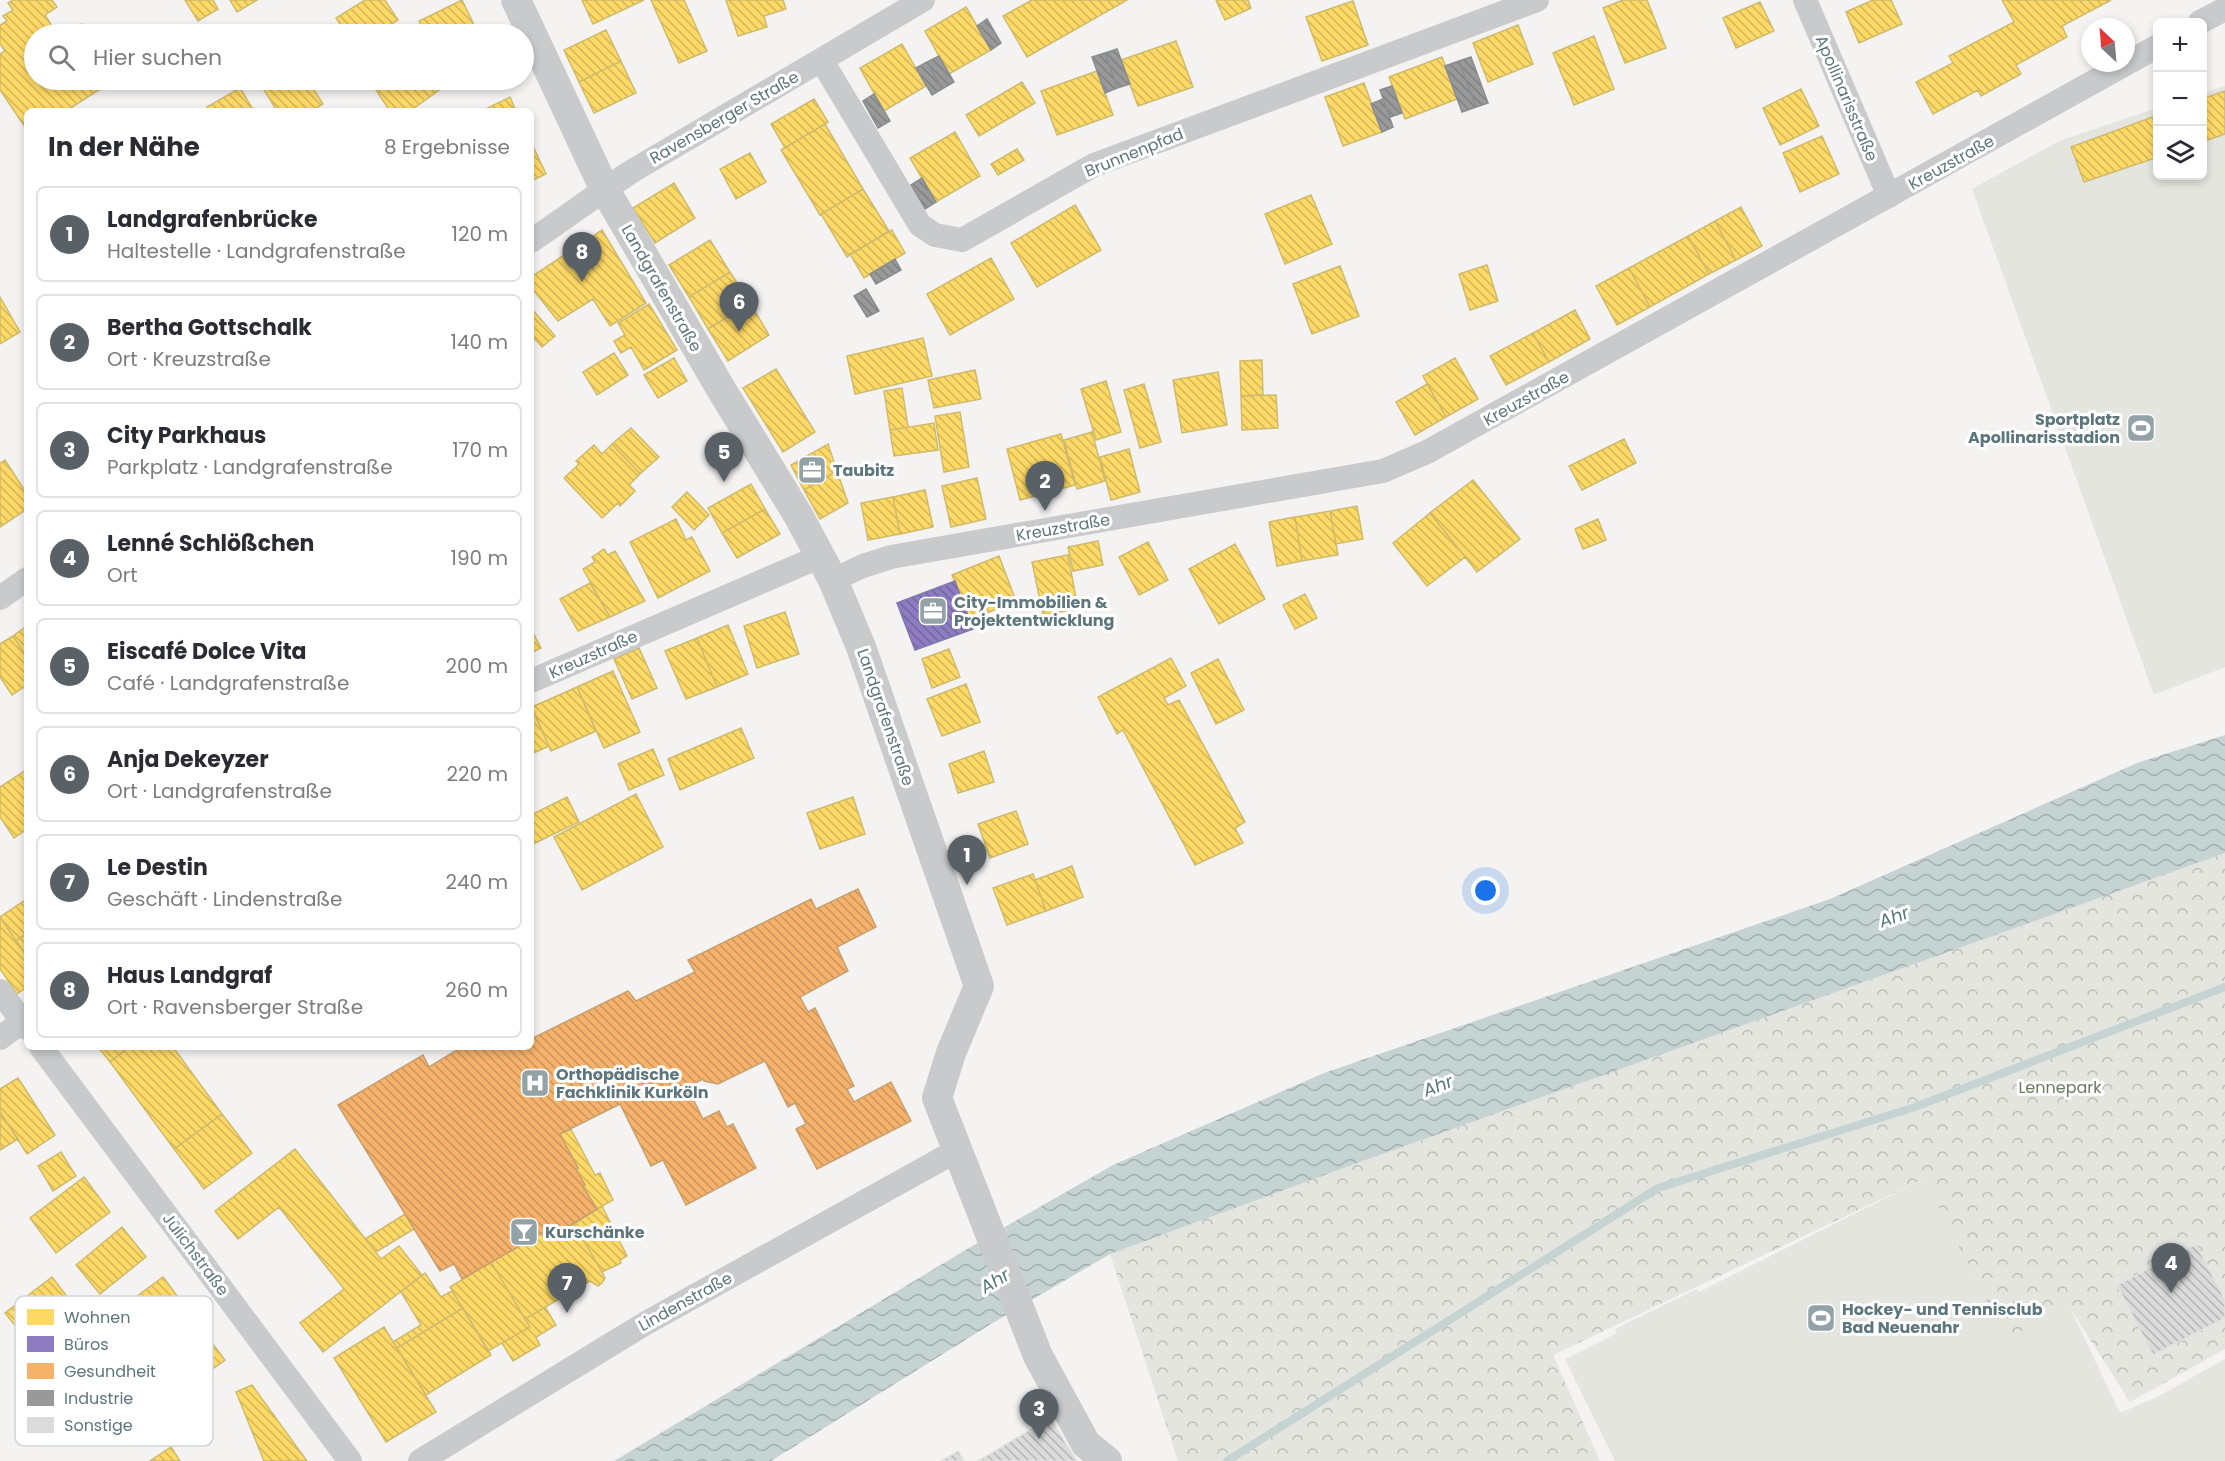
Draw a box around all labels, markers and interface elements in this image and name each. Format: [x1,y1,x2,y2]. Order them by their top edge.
north arrow [2081,18,2135,72]
map controls [2153,18,2207,180]
button: + [2153,18,2207,72]
search box [24,24,534,90]
street label: Apollinarisstraße [1810,32,1883,165]
icon: search [45,41,78,74]
text: Hier suchen [93,42,222,73]
street label: Ravensberger Straße [646,65,803,170]
button: − [2153,72,2207,126]
street label: Brunnenpfad [1081,122,1187,183]
button: layers [2153,126,2207,180]
text: In der Nähe [48,129,200,165]
street label: Kreuzstraße [1904,129,1998,195]
text: 8 Ergebnisse [384,133,510,161]
text: Landgrafenbrücke [107,204,317,235]
text: 1 [66,220,73,248]
text: 120 m [452,220,508,248]
street label: Landgrafenstraße [616,220,707,356]
pin: 8 [562,232,602,282]
text: Haltestelle · Landgrafenstraße [107,237,406,265]
pin: 6 [720,282,758,332]
text: Bertha Gottschalk [107,312,312,343]
text: 2 [64,328,75,356]
text: 140 m [451,328,508,356]
text: Ort · Kreuzstraße [107,345,271,373]
street label: Kreuzstraße [1479,365,1573,431]
place label: Sportplatz Apollinarisstadion [1968,408,2120,449]
sports icon: Sportplatz Apollinarisstadion [2125,412,2157,444]
text: City Parkhaus [107,420,266,451]
pin: 5 [704,432,744,482]
text: 3 [63,436,76,464]
text: 170 m [452,436,508,464]
text: Parkplatz · Landgrafenstraße [107,453,393,481]
office icon: Taubitz [796,454,828,486]
place label: Taubitz [833,459,894,482]
pin: 2 [1026,462,1064,511]
street label: Kreuzstraße [1014,508,1112,547]
text: Lenné Schlößchen [107,528,314,559]
text: 4 [63,544,76,572]
text: 190 m [451,544,508,572]
text: Ort [107,561,137,589]
place label: City-Immobilien & Projektentwicklung [954,591,1114,632]
office icon: City-Immobilien & Projektentwicklung [917,595,949,627]
street label: Kreuzstraße [545,625,641,684]
text: Eiscafé Dolce Vita [107,636,307,667]
street label: Landgrafenstraße [851,646,920,789]
text: 5 [63,652,76,680]
text: 200 m [445,652,508,680]
text: Café · Landgrafenstraße [107,669,349,697]
text: Anja Dekeyzer [107,744,269,775]
text: 6 [63,760,76,788]
text: 220 m [447,760,508,788]
text: Ort · Landgrafenstraße [107,777,332,805]
pin: 1 [948,836,986,885]
text: Le Destin [107,852,208,883]
text: 7 [64,868,75,896]
text: 240 m [445,868,508,896]
your location [1471,876,1500,905]
text: Geschäft · Lindenstraße [107,885,342,913]
water label: Ahr [1874,899,1914,934]
text: Haus Landgraf [107,960,272,991]
text: 8 [63,976,76,1004]
text: 260 m [445,976,508,1004]
text: Ort · Ravensberger Straße [107,993,363,1021]
place label: Orthopädische Fachklinik Kurköln [556,1063,709,1104]
hospital icon: Orthopädische Fachklinik Kurköln [519,1067,551,1099]
water label: Ahr [1418,1068,1458,1103]
park label: Lennepark [2018,1076,2102,1099]
street label: Jülichstraße [157,1208,234,1301]
bar icon: Kurschänke [508,1216,540,1248]
place label: Kurschänke [545,1221,645,1244]
pin: 4 [2152,1244,2190,1293]
water label: Ahr [974,1261,1015,1300]
pin: 7 [548,1264,586,1313]
street label: Lindenstraße [634,1266,736,1337]
legend [15,1296,213,1446]
place label: Hockey- und Tennisclub Bad Neuenahr [1842,1298,2043,1339]
sports icon: Hockey- und Tennisclub Bad Neuenahr [1805,1302,1837,1334]
text: Wohnen [64,1306,131,1329]
text: Büros [64,1333,109,1356]
text: Gesundheit [64,1360,156,1383]
text: Industrie [64,1387,133,1410]
pin: 3 [1020,1390,1058,1439]
text: Sonstige [64,1414,133,1437]

